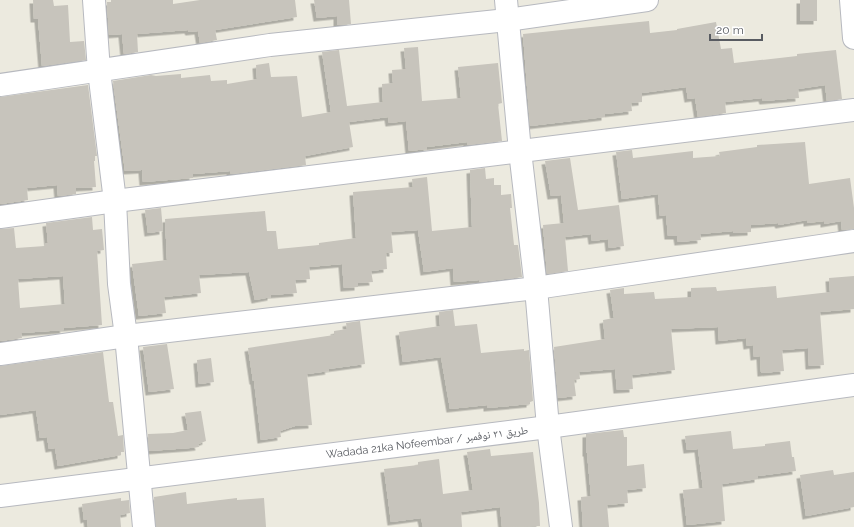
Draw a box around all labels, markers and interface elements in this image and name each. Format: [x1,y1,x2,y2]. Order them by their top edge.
scale bar [710,16,762,42]
text: 20 m [716,23,744,37]
street label: Wadada 21ka Nofeembar / طريق ٢١ نوفمبر [325,424,529,461]

